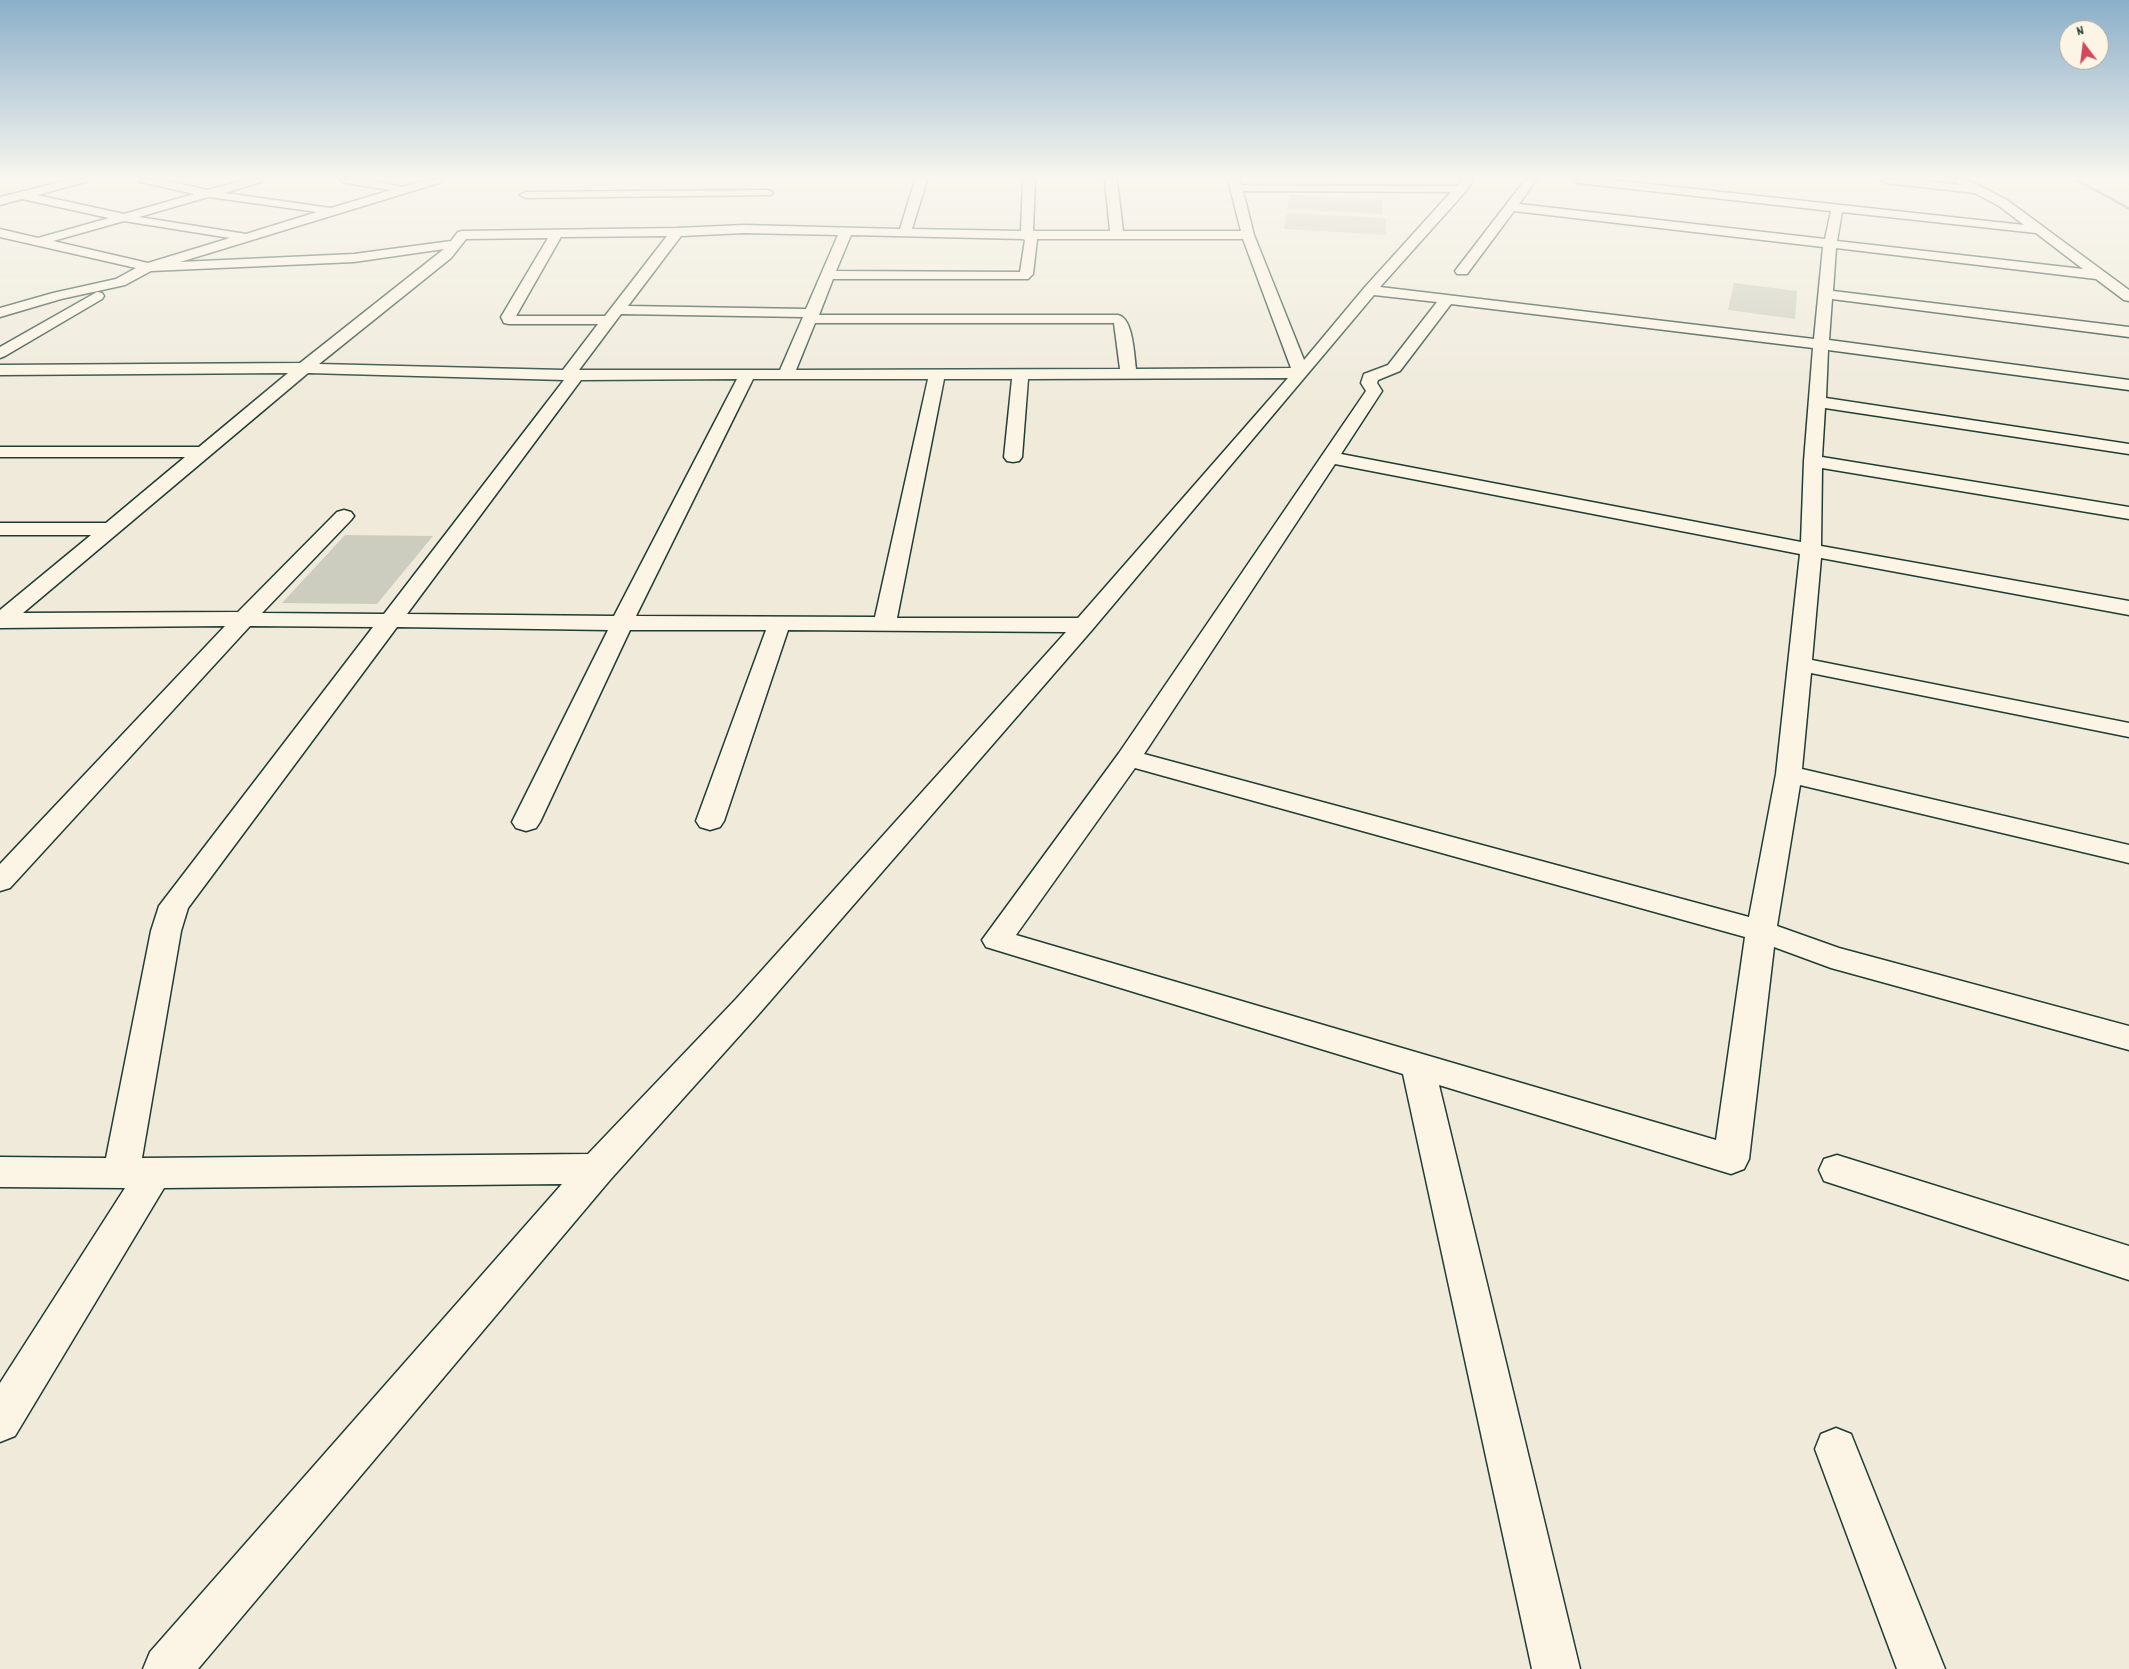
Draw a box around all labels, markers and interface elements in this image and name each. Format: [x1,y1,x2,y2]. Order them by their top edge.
north arrow [2059,20,2109,70]
text: N [2074,21,2086,42]

